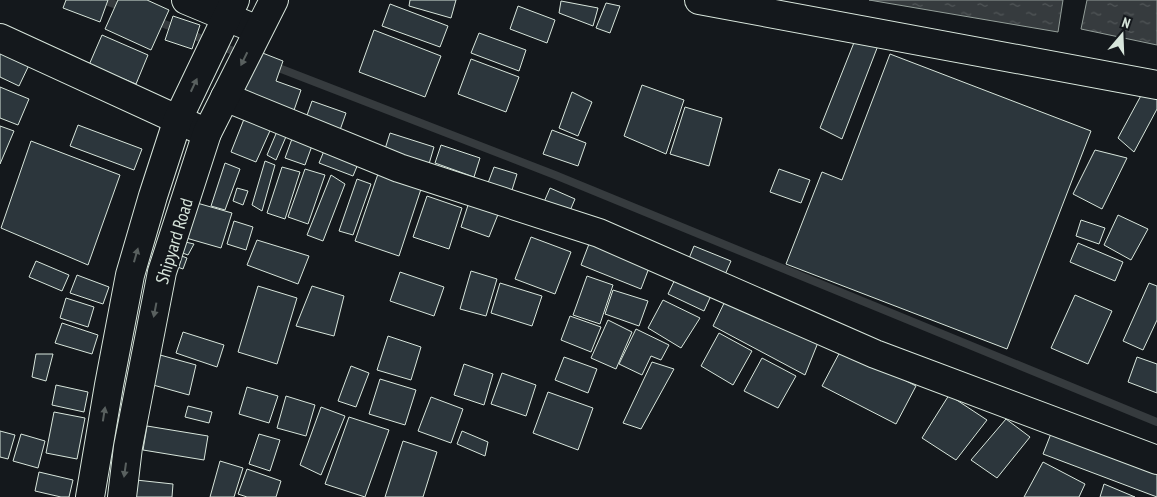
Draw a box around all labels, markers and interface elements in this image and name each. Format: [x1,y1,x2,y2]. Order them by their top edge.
north arrow [1097,10,1147,60]
text: N [1120,13,1133,32]
one-way arrow [240,52,248,66]
one-way arrow [190,78,198,92]
street label: Shipyard Road [150,195,198,287]
one-way arrow [132,248,140,263]
one-way arrow [151,303,159,318]
one-way arrow [100,406,108,422]
one-way arrow [121,462,129,478]

